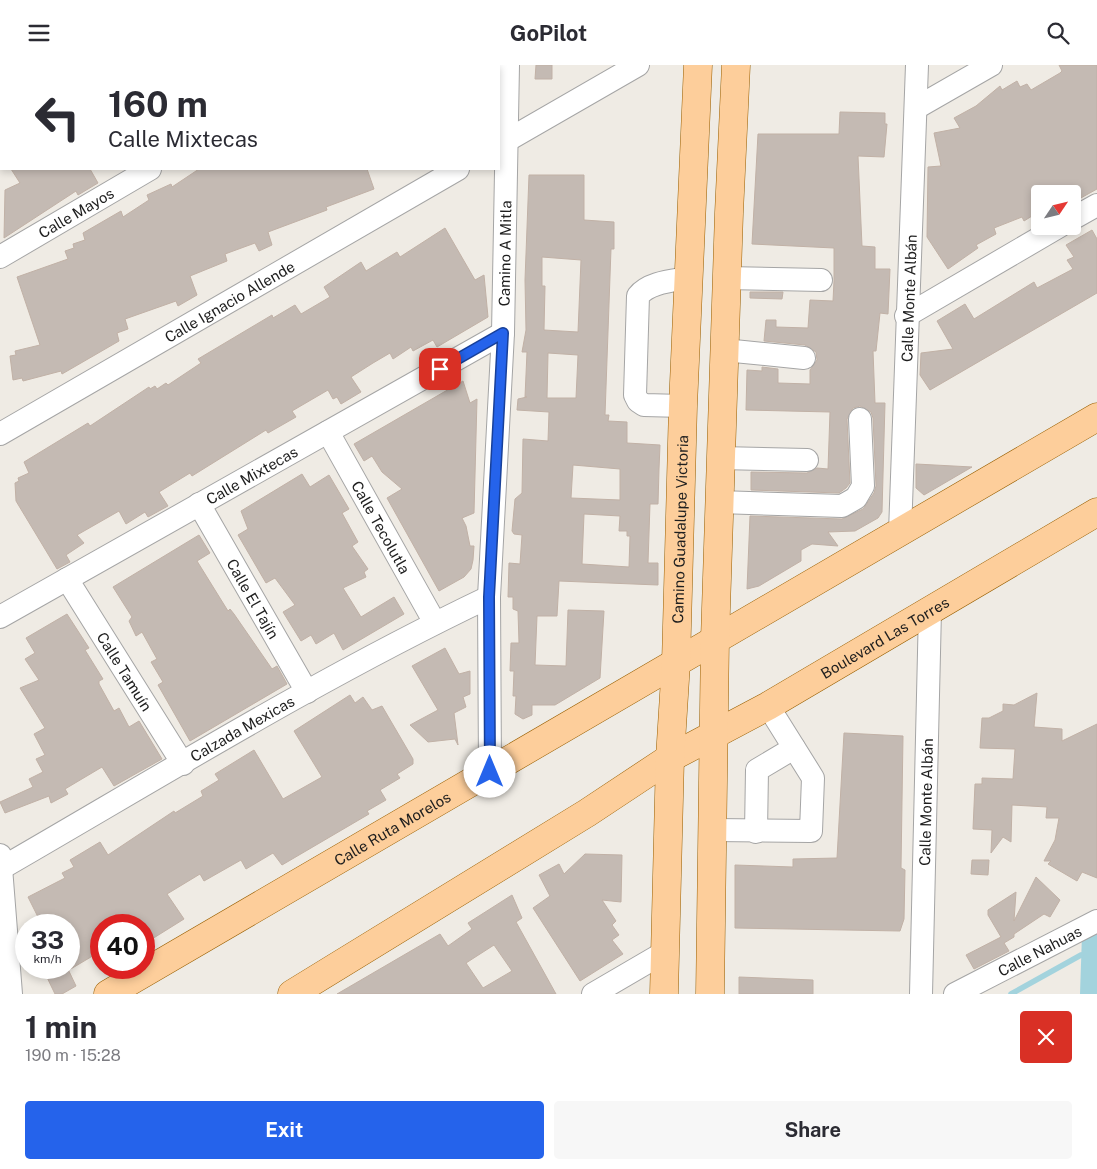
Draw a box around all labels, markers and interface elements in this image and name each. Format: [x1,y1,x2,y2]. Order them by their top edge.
icon: menu [25,19,53,47]
icon: search [1044,19,1072,47]
text: GoPilot [510,20,587,46]
text: 160 m [108,84,208,125]
icon: left [25,85,90,150]
text: Calle Mixtecas [108,126,258,152]
street label: Calle Mayos [35,184,117,241]
north arrow [1031,185,1081,235]
map controls [1031,185,1081,235]
street label: Camino A Mitla [495,200,514,307]
street label: Calle Monte Albán [898,234,919,362]
street label: Calle Ignacio Allende [161,257,297,345]
pin [419,348,461,390]
icon: arrive [426,355,454,383]
street label: Camino Guadalupe Victoria [669,435,691,624]
street label: Calle Mixtecas [203,442,300,507]
street label: Calle Tecolutla [349,478,414,576]
street label: Calle El Tajín [224,556,283,641]
street label: Boulevard Las Torres [817,593,952,682]
street label: Calle Tamuín [94,629,156,714]
street label: Calzada Mexicas [187,692,297,765]
street label: Calle Monte Albán [916,738,935,866]
position arrow [463,745,515,797]
street label: Calle Ruta Morelos [331,788,453,869]
speed limit sign: 40 [90,914,155,979]
street label: Calle Nahuas [995,922,1084,979]
text: 33 [31,925,64,955]
text: km/h [33,952,62,966]
text: 1 min [25,1009,97,1045]
button: close [1020,1011,1072,1063]
text: 190 m · 15:28 [25,1046,121,1065]
button: Exit [25,1101,544,1159]
button: Share [554,1101,1072,1159]

